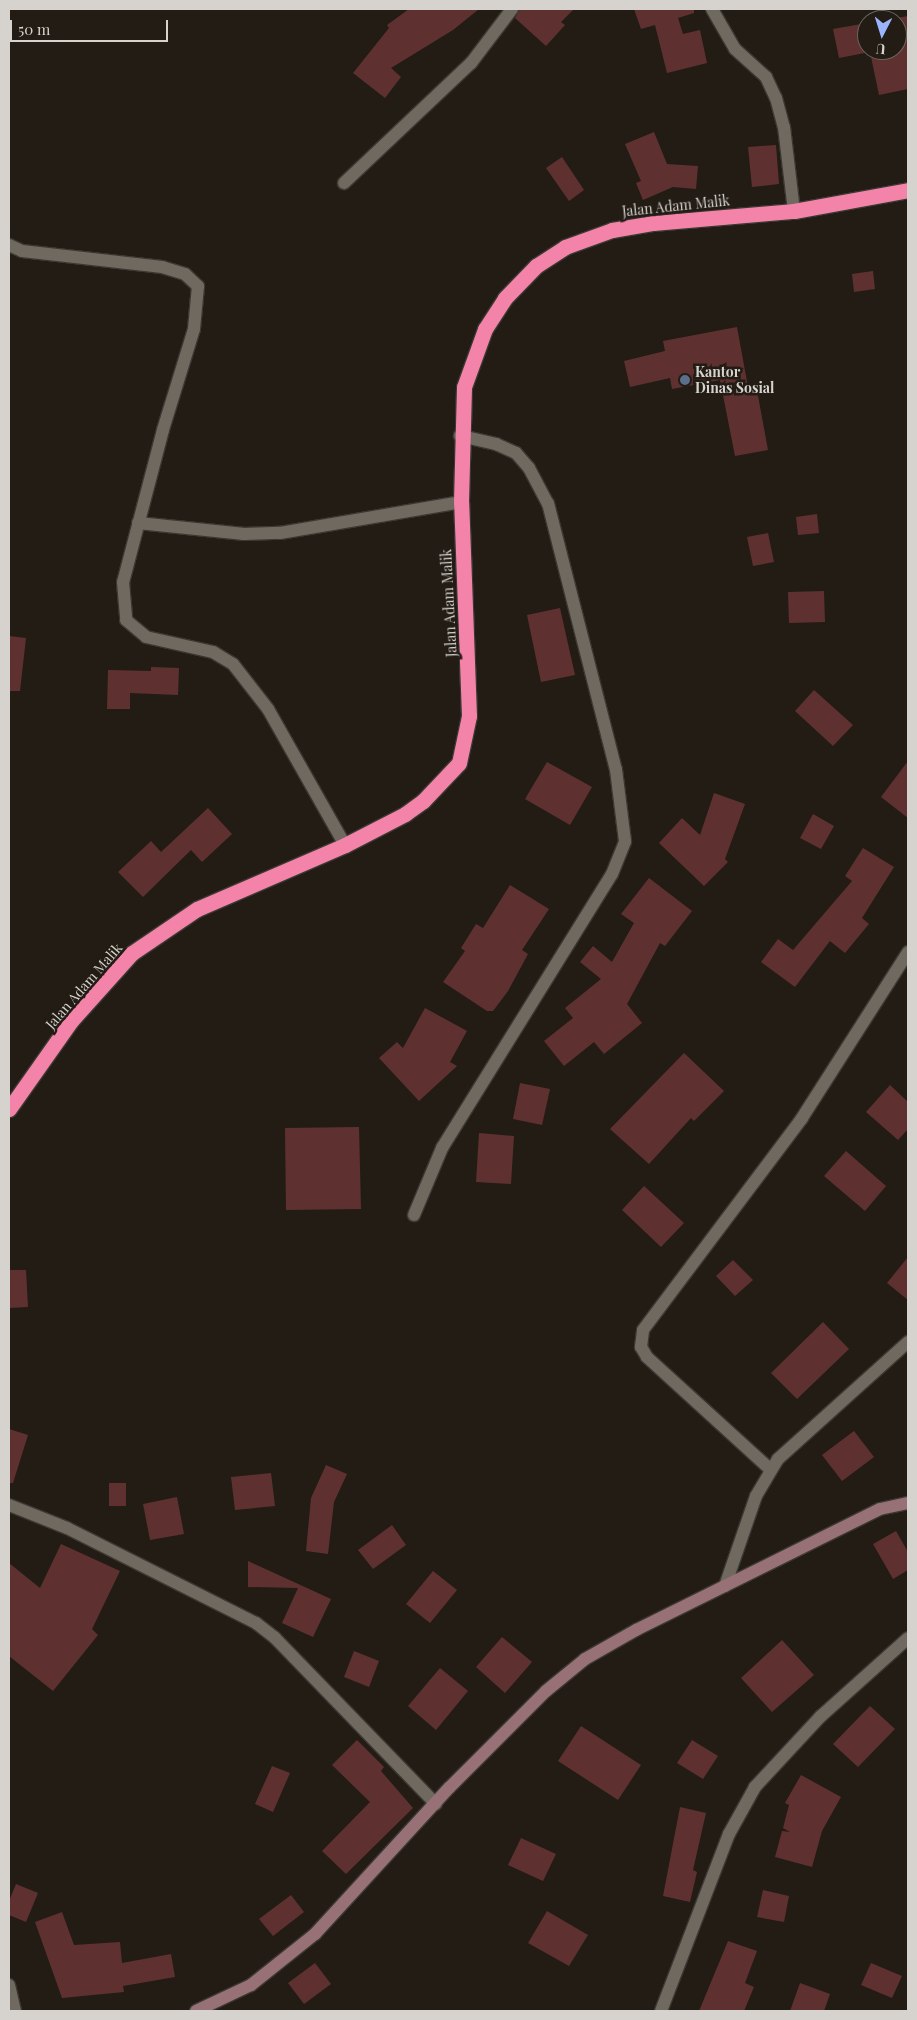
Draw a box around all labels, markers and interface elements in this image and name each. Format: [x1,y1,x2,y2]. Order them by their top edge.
scale bar [12,10,170,42]
north arrow [857,10,907,60]
text: 50 m [18,19,50,39]
text: U [875,40,886,59]
street label: Jalan Adam Malik [621,192,731,220]
place label: Kantor Dinas Sosial [695,364,774,397]
marker: Kantor Dinas Sosial [679,374,691,386]
street label: Jalan Adam Malik [438,548,460,658]
street label: Jalan Adam Malik [42,939,126,1033]

